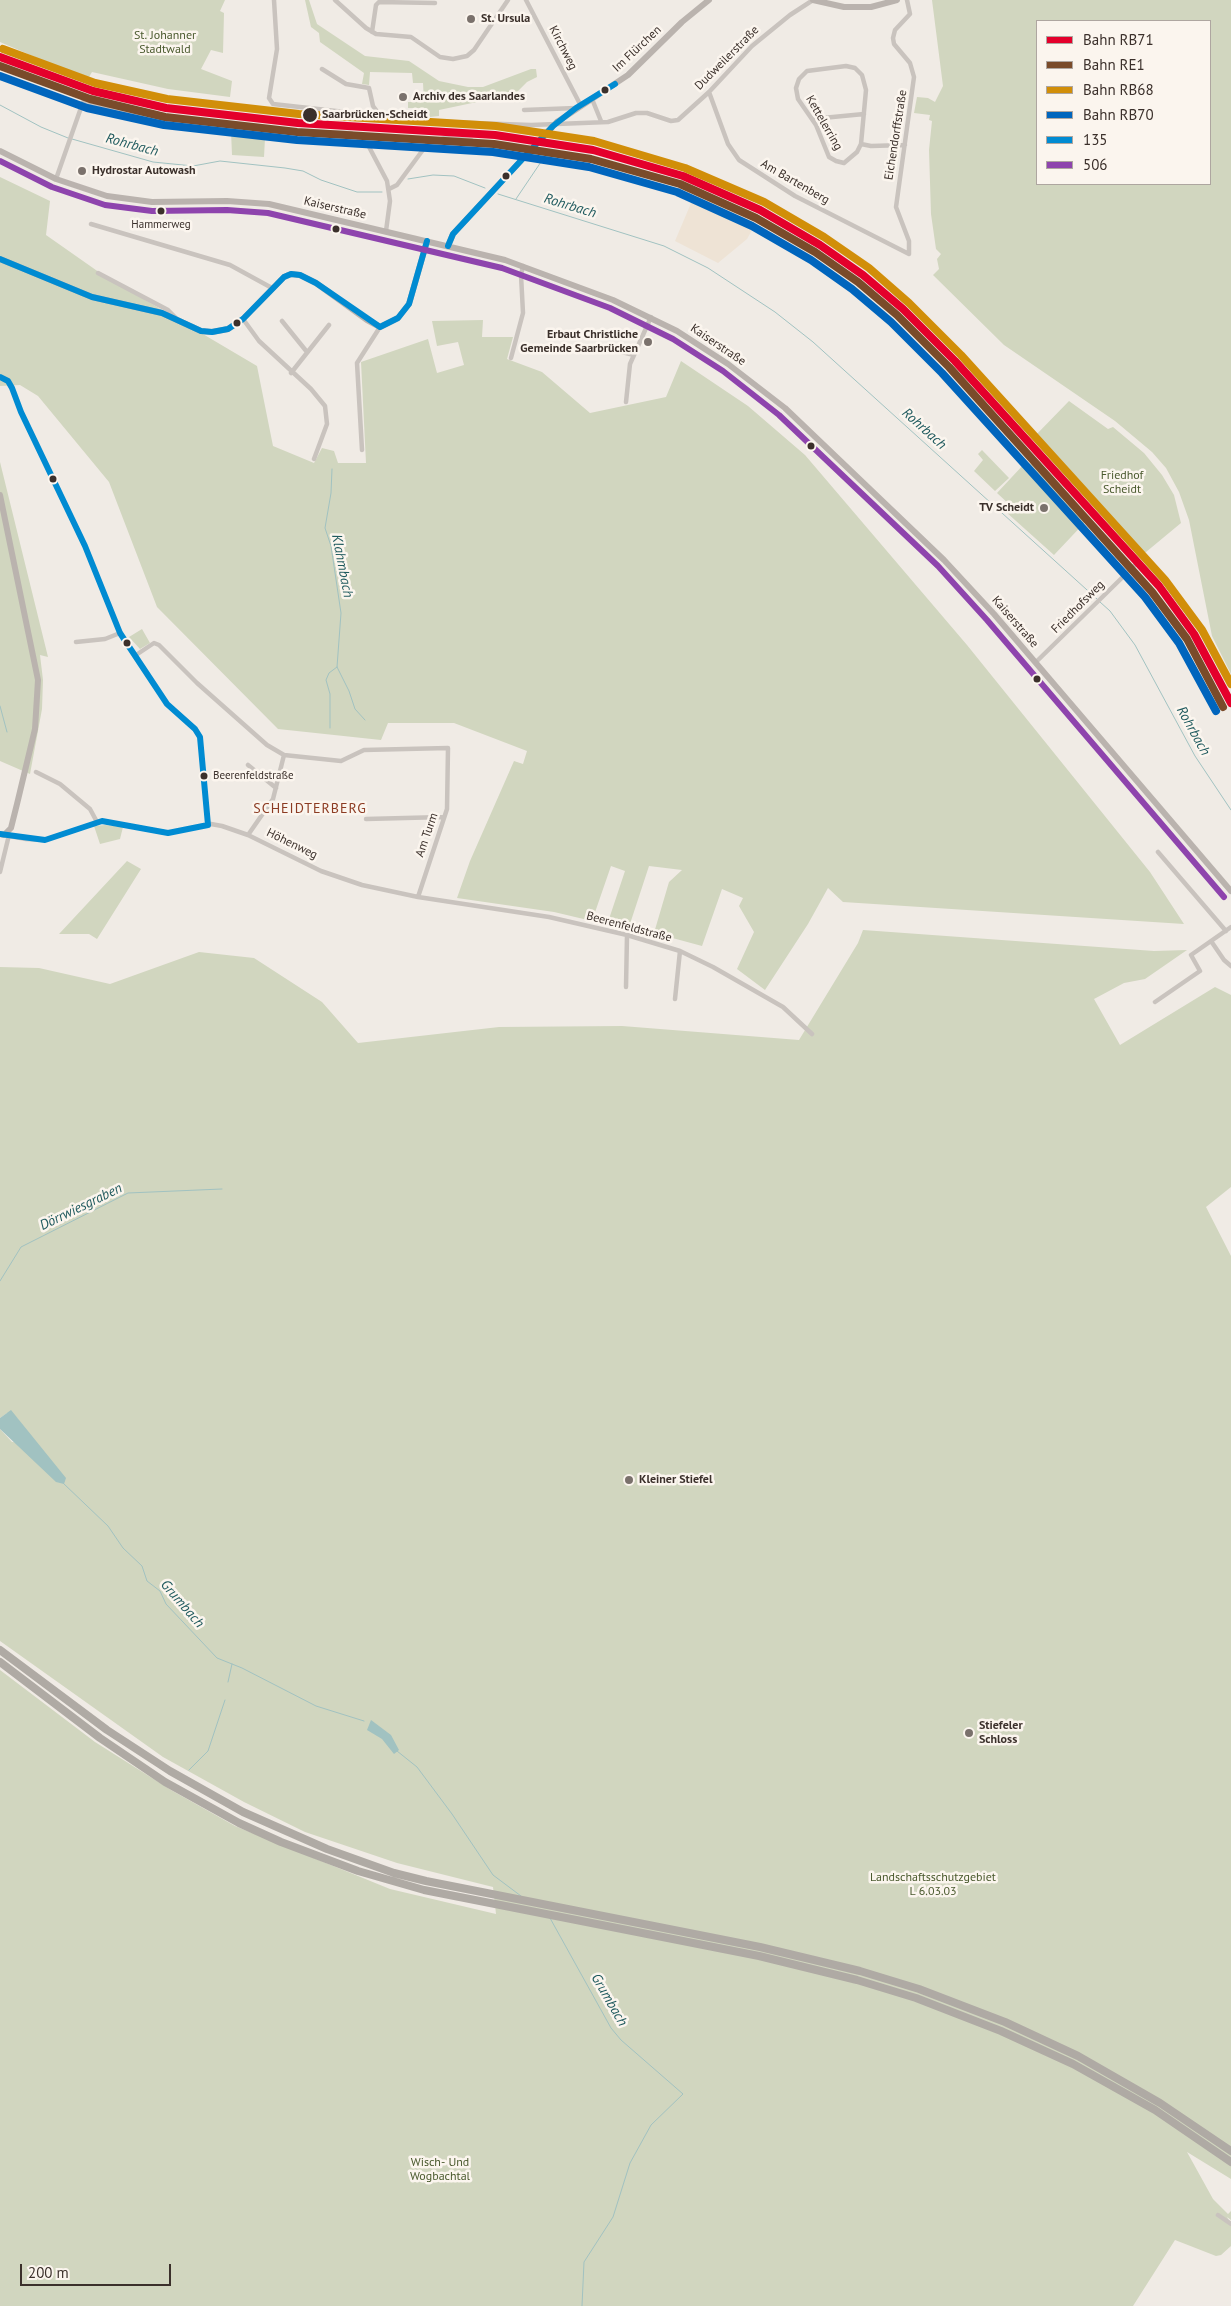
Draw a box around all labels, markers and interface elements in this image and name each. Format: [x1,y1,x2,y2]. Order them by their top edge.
place label: St. Ursula [481,12,530,26]
marker: St. Ursula [465,13,477,25]
legend [1036,20,1211,185]
street label: Kirchweg [546,23,580,73]
street label: Im Flürchen [610,23,664,75]
street label: Dudweilerstraße [692,23,762,93]
park label: St. Johanner Stadtwald [134,29,196,57]
text: Bahn RB71 [1083,30,1154,49]
text: Bahn RE1 [1083,55,1145,74]
text: Bahn RB68 [1083,80,1154,99]
unlabelled marker [600,85,610,95]
street label: Eichendorffstraße [882,89,910,181]
place label: Archiv des Saarlandes [413,90,525,104]
marker: Archiv des Saarlandes [397,91,409,103]
street label: Kettelerring [803,93,845,153]
text: Bahn RB70 [1083,105,1154,124]
marker: Saarbrücken-Scheidt [301,106,319,124]
place label: Saarbrücken-Scheidt [322,108,428,122]
water label: Rohrbach [104,130,160,160]
text: 135 [1083,130,1108,149]
text: 506 [1083,155,1108,174]
street label: Am Bartenberg [758,156,832,208]
place label: Hydrostar Autowash [92,164,196,178]
marker: Hydrostar Autowash [76,165,88,177]
unlabelled marker [501,171,511,181]
water label: Rohrbach [542,190,598,222]
street label: Kaiserstraße [302,194,368,222]
marker: Hammerweg [156,206,166,216]
place label: Hammerweg [131,218,191,232]
unlabelled marker [331,224,341,234]
unlabelled marker [232,318,242,328]
street label: Kaiserstraße [688,321,748,369]
place label: Erbaut Christliche Gemeinde Saarbrücken [520,328,638,356]
marker: Erbaut Christliche Gemeinde Saarbrücken [642,336,654,348]
water label: Rohrbach [898,405,950,453]
unlabelled marker [806,441,816,451]
park label: Friedhof Scheidt [1101,469,1143,497]
unlabelled marker [48,474,58,484]
place label: TV Scheidt [979,501,1034,515]
marker: TV Scheidt [1038,502,1050,514]
water label: Klahmbach [328,533,356,599]
street label: Friedhofsweg [1049,578,1107,636]
street label: Kaiserstraße [989,593,1041,651]
unlabelled marker [122,638,132,648]
unlabelled marker [1032,674,1042,684]
water label: Rohrbach [1173,703,1213,759]
place label: Beerenfeldstraße [213,769,294,783]
marker: Beerenfeldstraße [199,771,209,781]
district label: SCHEIDTERBERG [252,801,368,817]
street label: Am Turm [413,811,441,859]
street label: Höhenweg [264,826,320,862]
street label: Beerenfeldstraße [585,909,673,945]
water label: Dörrwiesgraben [37,1180,125,1234]
place label: Kleiner Stiefel [639,1473,712,1487]
marker: Kleiner Stiefel [623,1474,635,1486]
water label: Grumbach [157,1577,207,1631]
place label: Stiefeler Schloss [979,1719,1023,1747]
marker: Stiefeler Schloss [963,1727,975,1739]
park label: Landschaftsschutzgebiet L 6.03.03 [870,1871,996,1899]
water label: Grumbach [587,1971,631,2029]
park label: Wisch- Und Wogbachtal [410,2156,470,2184]
scale bar [22,2254,174,2286]
text: 200 m [28,2263,69,2282]

